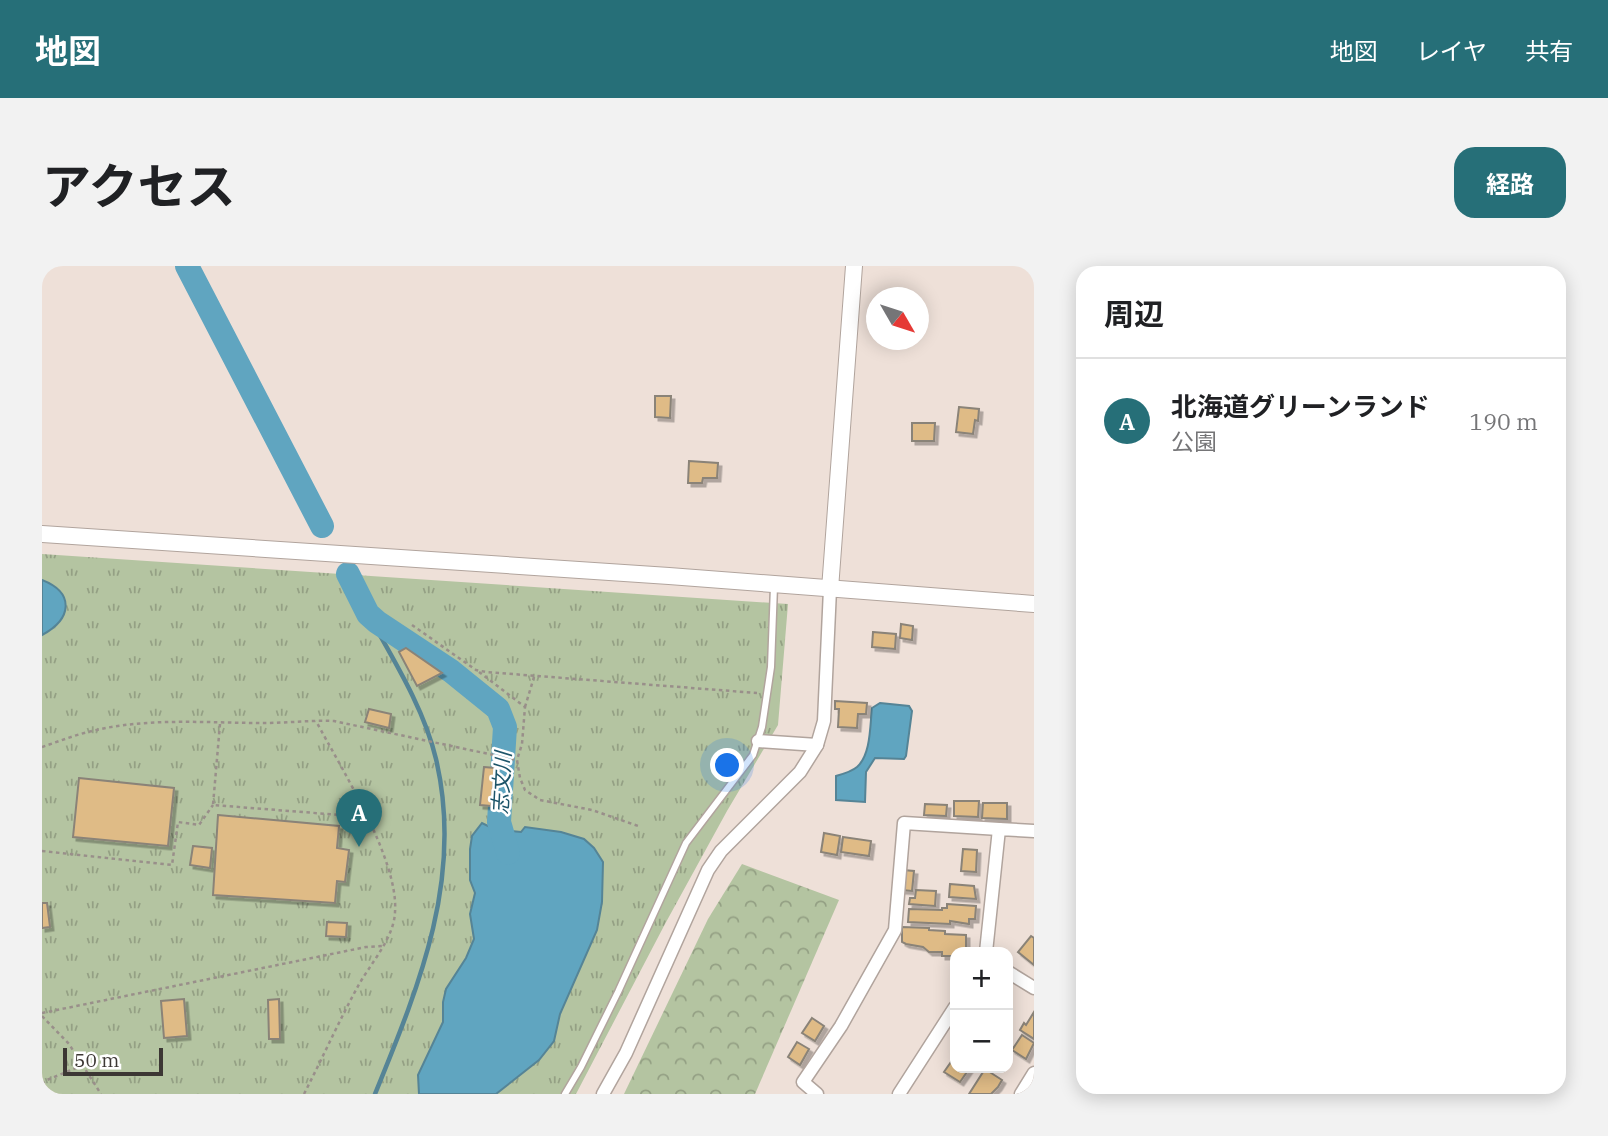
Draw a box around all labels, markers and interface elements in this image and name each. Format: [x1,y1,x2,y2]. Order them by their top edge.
text: 地図 [35,29,101,72]
text: 地図 [1330,35,1378,67]
text: レイヤ [1416,35,1487,67]
text: 共有 [1525,35,1573,67]
button: 経路 [1454,147,1566,218]
text: アクセス [42,154,236,217]
north arrow [866,287,929,350]
text: 周辺 [1104,294,1164,333]
text: 北海道グリーンランド [1171,389,1430,423]
text: A [1119,406,1135,436]
text: 190 m [1469,406,1538,436]
text: 公園 [1171,426,1217,456]
your location [710,748,744,782]
water label: 志文川 [485,749,517,815]
pin: A [336,789,382,847]
map controls [950,947,1013,1073]
button: + [950,947,1013,1010]
button: − [950,1010,1013,1073]
scale bar [63,1045,163,1077]
text: 50 m [74,1048,119,1072]

